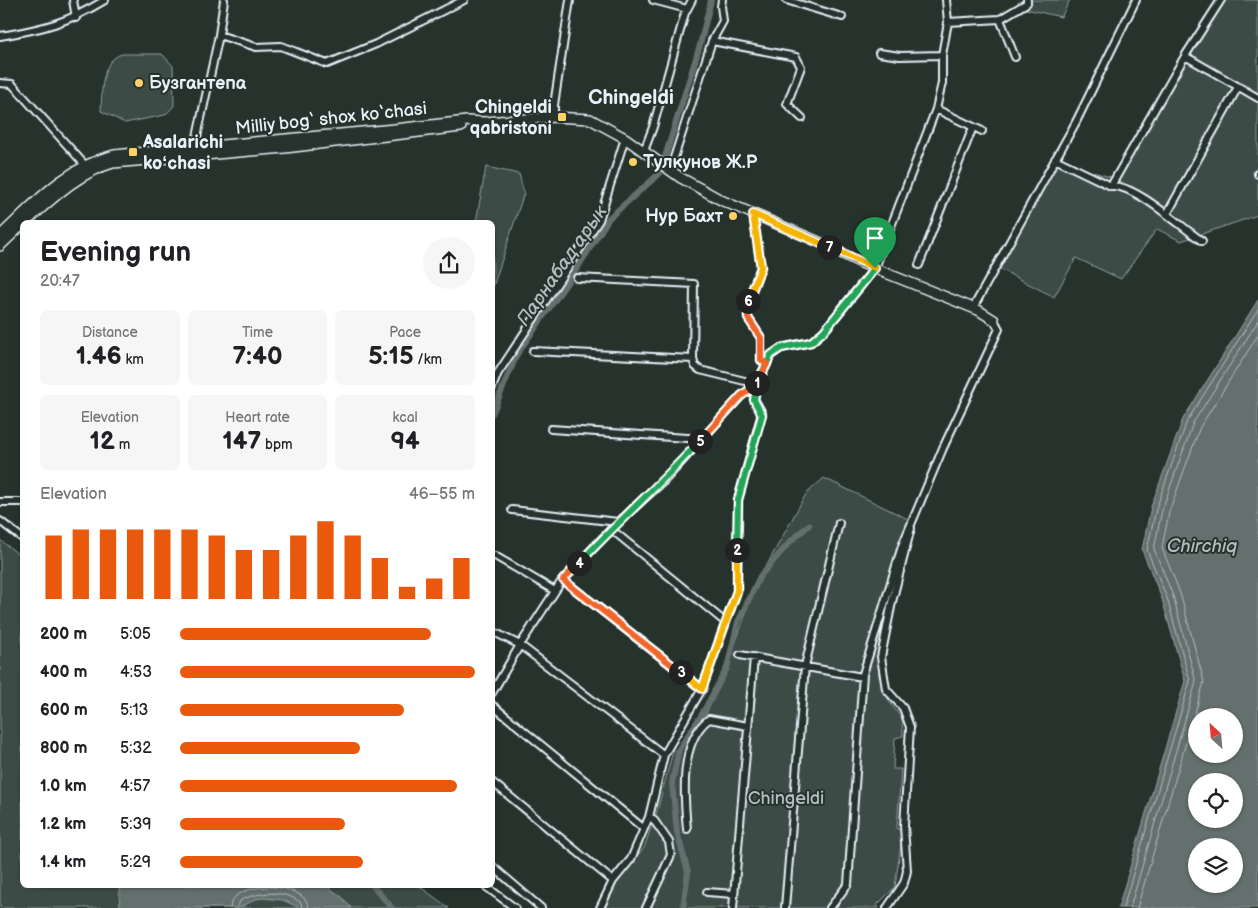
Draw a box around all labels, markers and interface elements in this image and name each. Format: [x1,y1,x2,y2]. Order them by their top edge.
place label: Бузгантепа [149,73,247,94]
marker: Бузгантепа [133,77,145,89]
district label: Chingeldi [588,86,674,110]
place label: Chingeldi qabristoni [470,97,552,139]
street label: Milliy bog‘ shox ko‘chasi [234,98,428,139]
marker: Chingeldi qabristoni [556,111,568,123]
place label: Asalarichi koʻchasi [142,132,223,174]
marker: Asalarichi koʻchasi [127,146,139,158]
place label: Тулкунов Ж.Р [643,152,758,173]
marker: Тулкунов Ж.Р [627,156,639,168]
water label: Парнабад арык [512,200,613,331]
place label: Нур Бахт [645,206,723,227]
marker: Нур Бахт [727,210,739,222]
pin [854,217,896,268]
icon: arrive [861,224,889,252]
pin: 7 [816,234,842,260]
text: Evening run [40,236,191,269]
button: share [423,237,475,289]
text: 7 [826,239,833,256]
text: 20:47 [40,272,80,291]
pin: 6 [736,288,760,314]
text: 6 [744,293,753,310]
text: Distance [82,324,138,341]
text: Time [242,324,273,341]
text: Pace [389,324,421,341]
text: 1.46 [76,341,122,372]
text: 7:40 [232,341,283,372]
text: 5:15 [368,341,414,372]
text: km [122,351,144,368]
text: /km [414,351,442,368]
pin: 1 [744,370,770,396]
text: 1 [755,375,760,392]
text: Elevation [81,409,139,426]
text: Heart rate [225,409,290,426]
text: kcal [393,409,418,426]
text: 12 [89,426,115,457]
text: 147 [222,426,261,457]
text: 94 [390,426,420,457]
pin: 5 [688,428,712,454]
text: 5 [696,433,705,450]
text: m [115,436,130,453]
text: bpm [261,436,293,453]
text: Elevation [40,485,107,504]
text: 46–55 m [409,485,475,504]
water label: Chirchiq [1167,535,1237,558]
pin: 2 [724,538,750,562]
text: 2 [733,542,742,559]
pin: 4 [566,550,592,576]
text: 4 [575,555,584,572]
text: 200 m [40,625,87,644]
text: 5:05 [120,625,151,644]
pin: 3 [668,660,694,684]
text: 400 m [40,663,87,682]
text: 4:53 [120,663,152,682]
text: 3 [677,664,686,681]
text: 600 m [40,701,88,720]
text: 5:13 [120,701,148,720]
north arrow [1188,708,1242,762]
map controls [1188,708,1243,893]
text: 800 m [40,739,88,758]
text: 5:32 [120,739,152,758]
button: locate [1188,773,1243,828]
text: 1.0 km [40,777,87,796]
text: 4:57 [120,777,150,796]
park label: Chingeldi [748,788,824,809]
text: 1.2 km [40,815,86,834]
text: 5:39 [120,815,152,834]
button: layers [1188,838,1243,893]
text: 1.4 km [40,853,86,872]
text: 5:29 [120,853,151,872]

